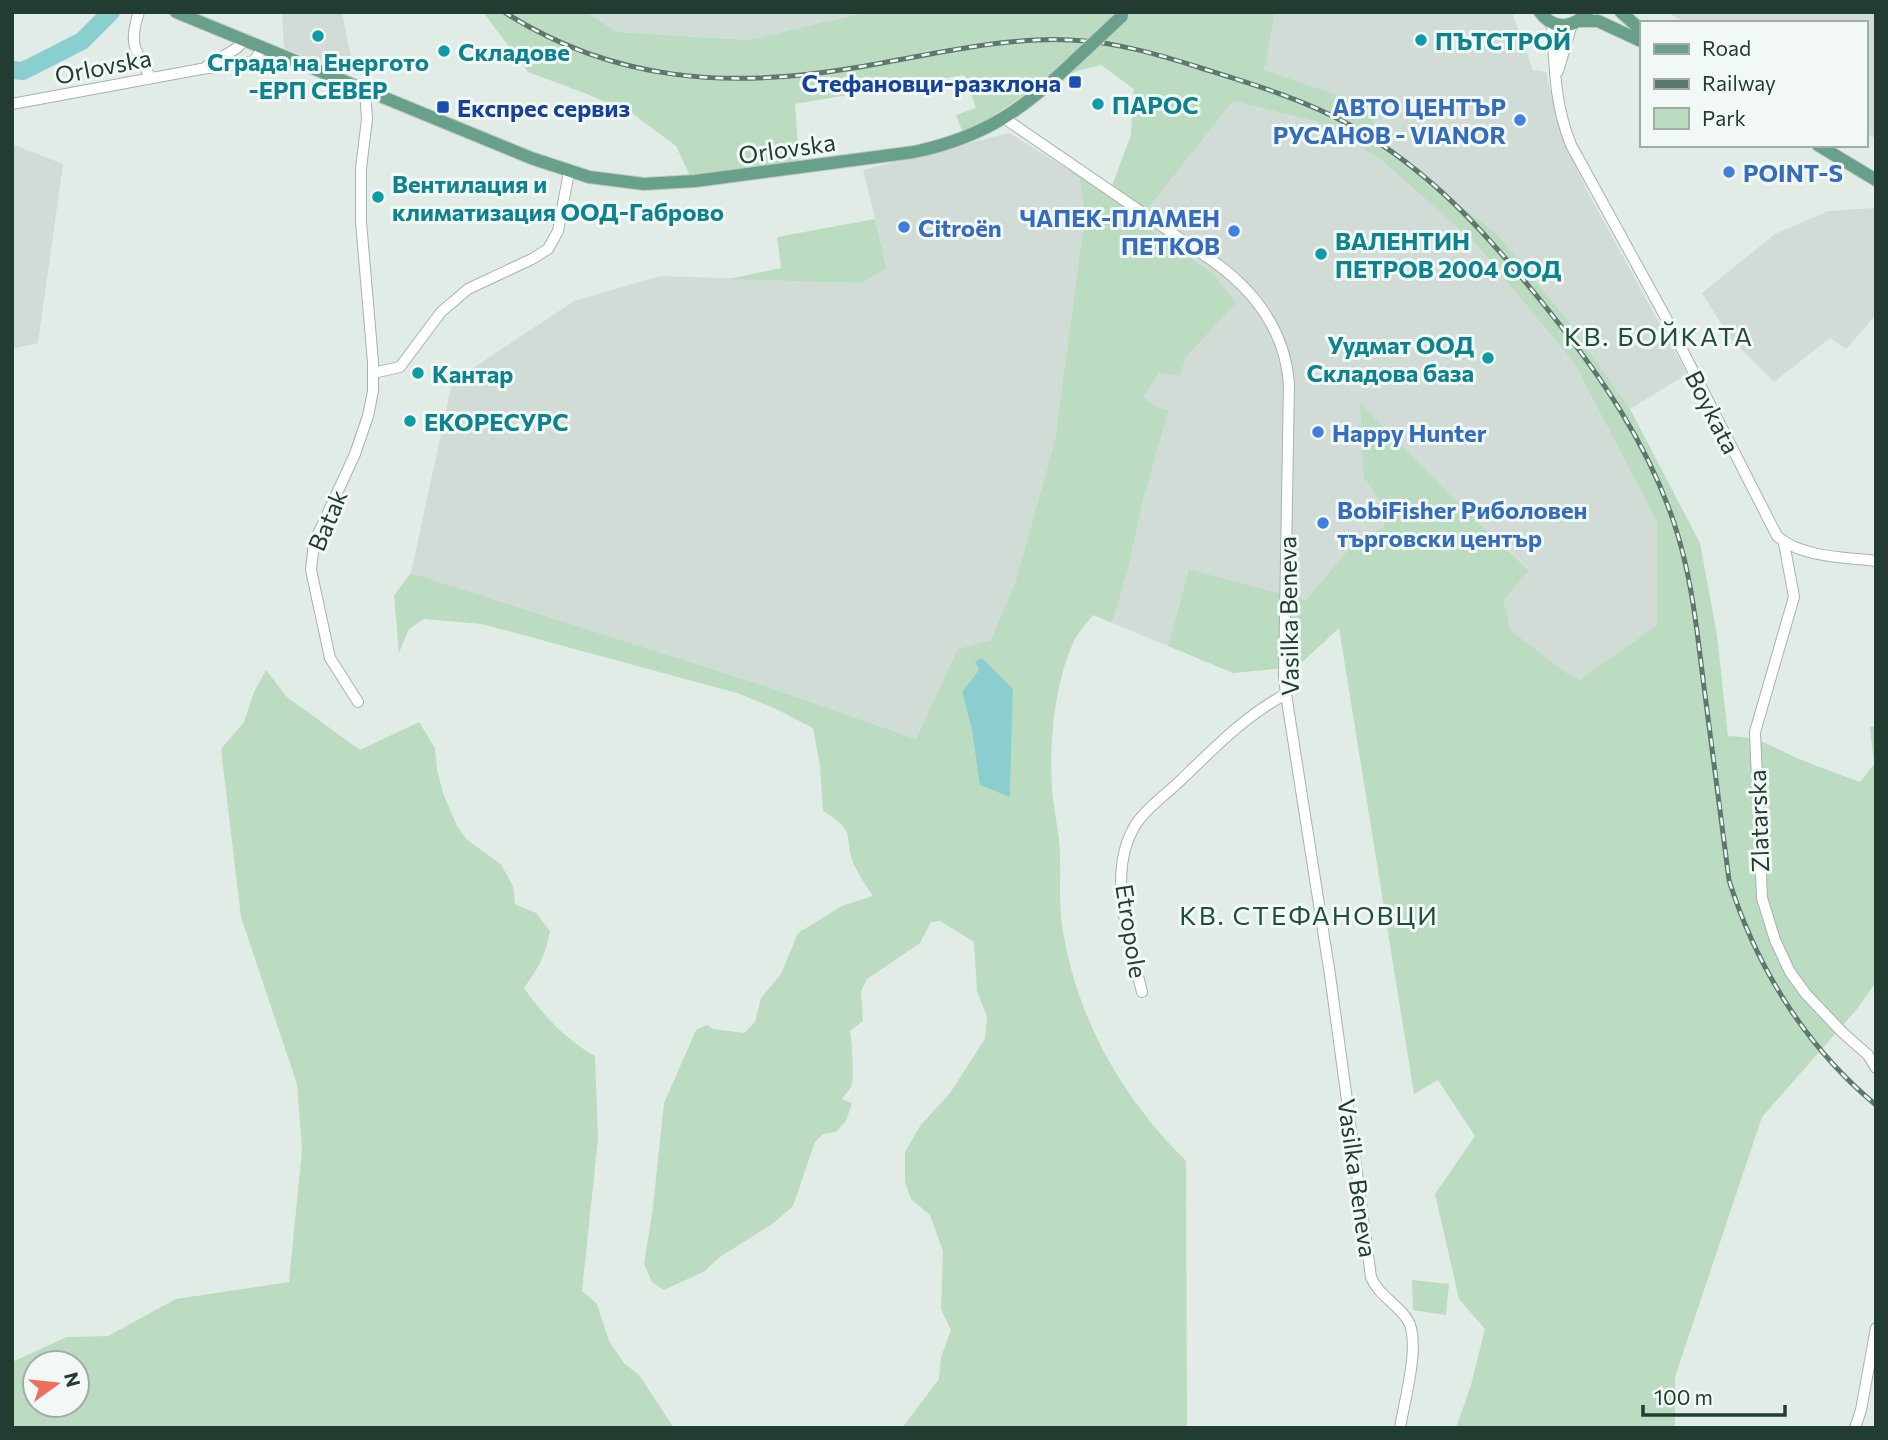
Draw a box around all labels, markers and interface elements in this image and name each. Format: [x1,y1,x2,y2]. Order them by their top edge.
legend [1640,21,1867,147]
place label: ПЪТСТРОЙ [1435,26,1571,55]
marker: Сграда на Енергото -ЕРП СЕВЕР [310,28,326,44]
marker: ПЪТСТРОЙ [1413,32,1429,48]
text: Road [1702,35,1751,60]
place label: Складове [458,37,570,66]
street label: Orlovska [52,42,154,90]
marker: Складове [436,43,452,59]
place label: Сграда на Енергото -ЕРП СЕВЕР [207,47,429,104]
place label: Стефановци-разклона [802,68,1061,97]
text: Railway [1702,70,1776,95]
marker: Стефановци-разклона [1067,74,1083,90]
place label: ПАРОС [1112,90,1199,119]
place label: АВТО ЦЕНТЪР РУСАНОВ - VIANOR [1273,92,1506,149]
place label: Експрес сервиз [457,93,630,122]
marker: ПАРОС [1090,96,1106,112]
marker: Експрес сервиз [435,99,451,115]
text: Park [1702,105,1746,130]
marker: АВТО ЦЕНТЪР РУСАНОВ - VIANOR [1512,112,1528,128]
street label: Orlovska [737,127,837,169]
place label: POINT-S [1743,158,1843,187]
marker: POINT-S [1721,164,1737,180]
place label: Вентилация и климатизация ООД-Габрово [392,169,724,226]
marker: Вентилация и климатизация ООД-Габрово [370,189,386,205]
place label: ЧАПЕК-ПЛАМЕН ПЕТКОВ [1019,203,1220,260]
place label: Citroën [918,213,1002,242]
marker: Citroën [896,219,912,235]
marker: ЧАПЕК-ПЛАМЕН ПЕТКОВ [1226,223,1242,239]
place label: ВАЛЕНТИН ПЕТРОВ 2004 ООД [1335,226,1561,283]
marker: ВАЛЕНТИН ПЕТРОВ 2004 ООД [1313,246,1329,262]
district label: КВ. БОЙКАТА [1564,320,1754,351]
place label: Уудмат ООД Складова база [1307,330,1474,387]
marker: Уудмат ООД Складова база [1480,350,1496,366]
place label: Кантар [432,359,513,388]
marker: Кантар [410,365,426,381]
street label: Boykata [1680,365,1746,459]
place label: ЕКОРЕСУРС [424,407,569,436]
marker: ЕКОРЕСУРС [402,413,418,429]
place label: Happy Hunter [1332,418,1487,447]
marker: Happy Hunter [1310,424,1326,440]
street label: Batak [301,485,353,555]
place label: BobiFisher Риболовен търговски център [1337,495,1587,552]
marker: BobiFisher Риболовен търговски център [1315,515,1331,531]
street label: Vasilka Beneva [1272,536,1304,696]
street label: Zlatarska [1742,769,1774,873]
street label: Etropole [1110,882,1154,980]
district label: КВ. СТЕФАНОВЦИ [1179,899,1439,930]
street label: Vasilka Beneva [1333,1097,1383,1259]
north arrow [21,1349,91,1419]
text: N [60,1370,86,1389]
scale bar [1643,1374,1785,1418]
text: 100 m [1654,1384,1713,1409]

